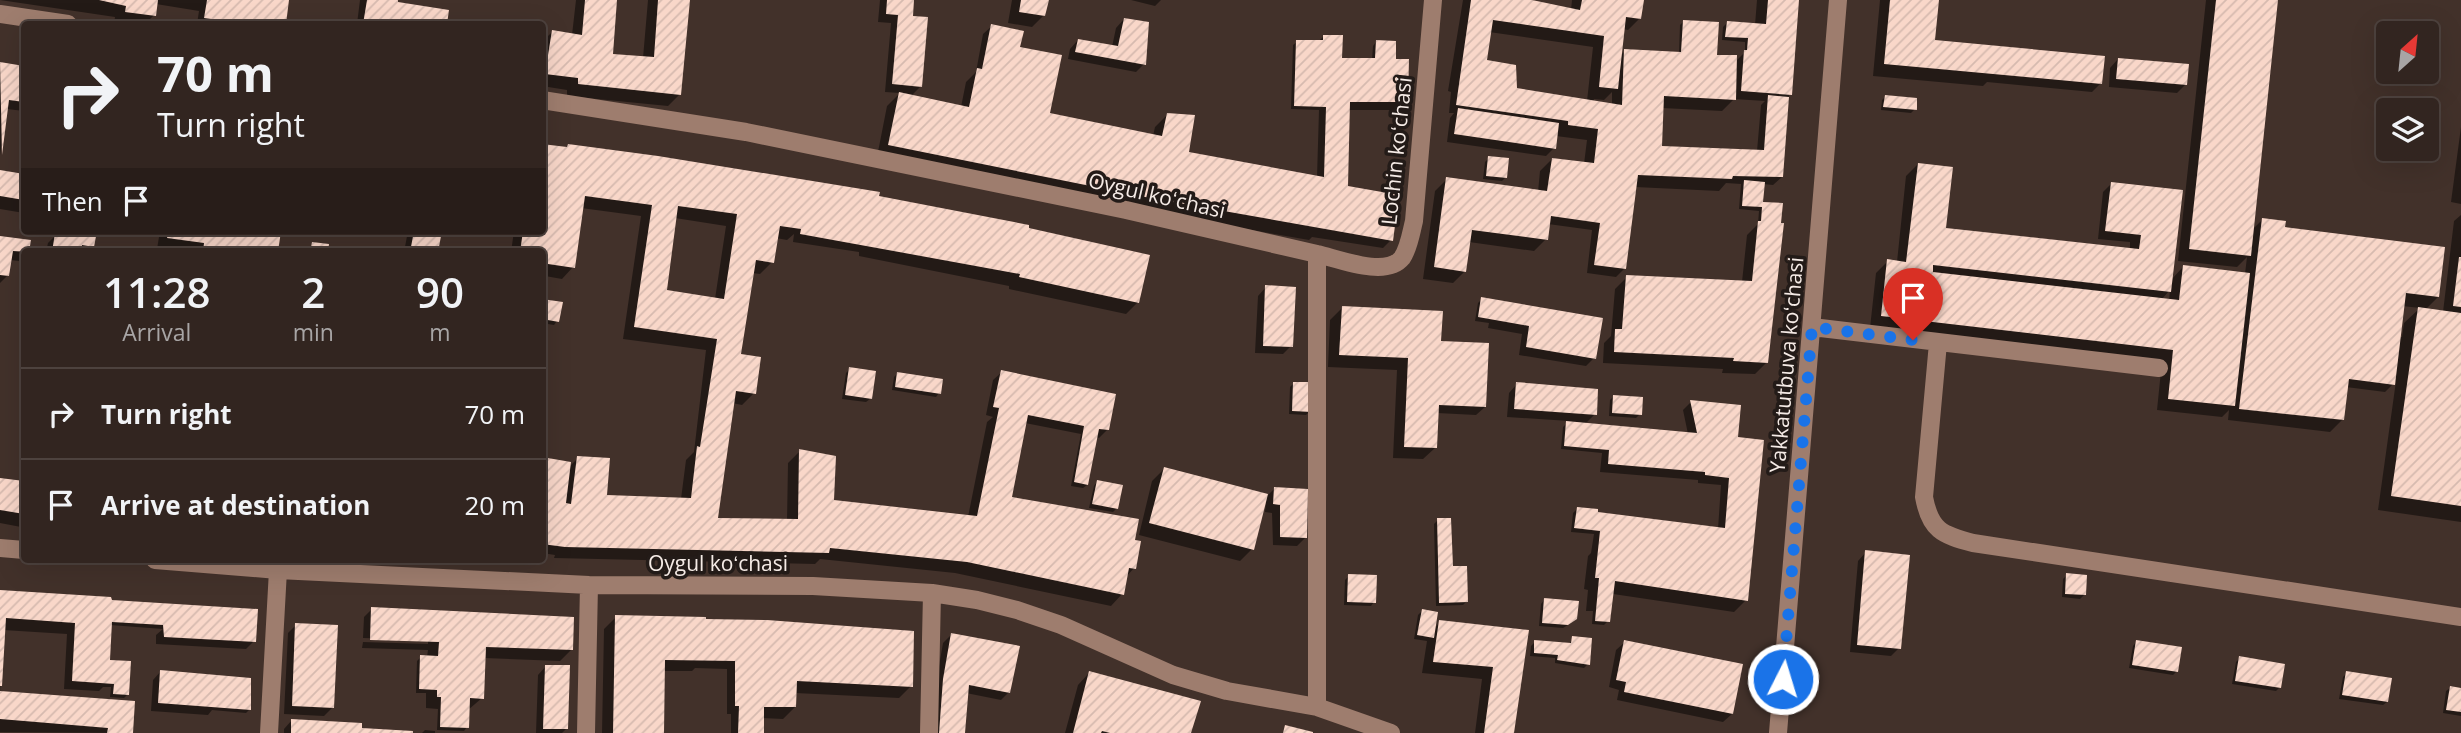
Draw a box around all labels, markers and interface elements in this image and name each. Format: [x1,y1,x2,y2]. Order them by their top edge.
north arrow [2376,21,2440,84]
map controls [2376,21,2439,161]
text: 70 m [157,40,274,106]
icon: right [42,49,133,140]
street label: Lochin koʻchasi [1374,76,1418,226]
button: layers [2376,98,2439,161]
text: Turn right [157,103,305,146]
street label: Oygul koʻchasi [1086,166,1228,224]
icon: arrive [117,182,155,220]
text: Then [42,183,103,219]
street label: Yakkatutbuva koʻchasi [1763,256,1809,474]
text: 11:28 [103,263,211,320]
text: 2 [301,263,325,320]
text: 90 [416,263,464,320]
pin [1883,268,1943,340]
icon: arrive [1894,279,1932,317]
text: Arrival [122,316,191,348]
text: min [293,316,334,348]
text: m [429,316,451,348]
icon: right [42,395,80,433]
text: Turn right [101,396,232,432]
text: 70 m [464,396,525,432]
icon: arrive [42,486,80,524]
text: Arrive at destination [101,487,370,523]
text: 20 m [464,487,525,523]
street label: Oygul koʻchasi [648,549,788,577]
position arrow [1746,642,1820,716]

